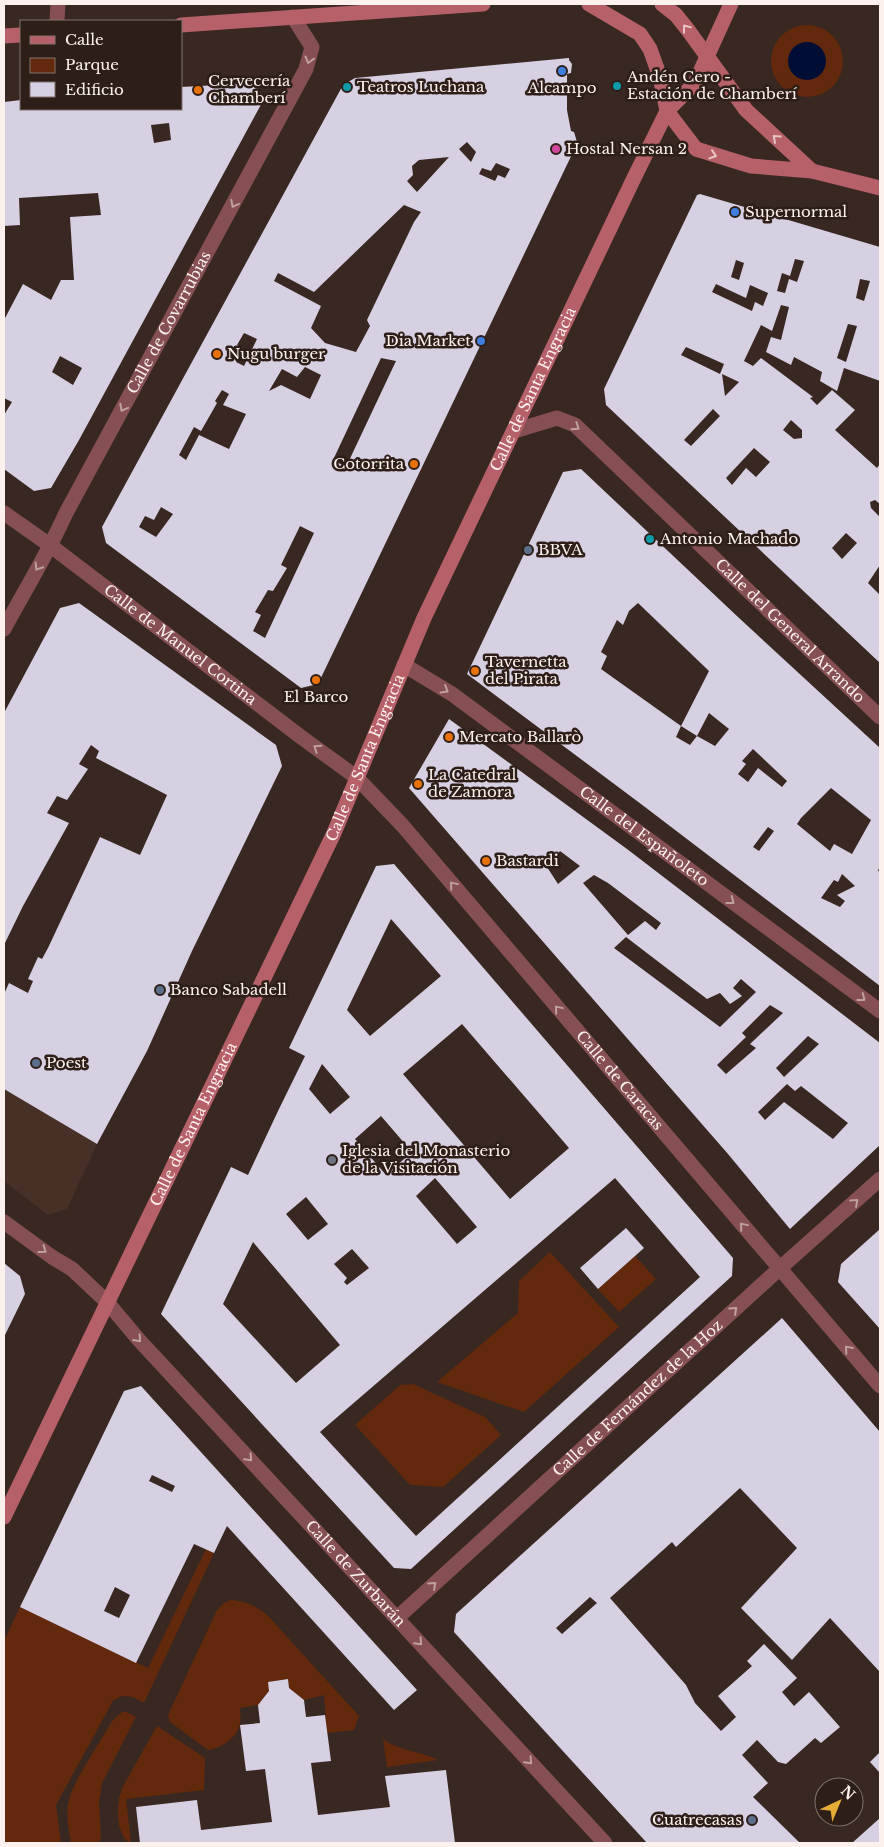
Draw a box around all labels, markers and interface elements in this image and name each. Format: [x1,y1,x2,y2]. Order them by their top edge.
legend [20,20,182,110]
one-way arrow [683,24,692,34]
text: Calle [65,30,104,49]
text: Parque [65,55,119,74]
one-way arrow [304,55,314,63]
marker: Alcampo [556,65,568,77]
place label: Andén Cero - Estación de Chamberí [626,67,798,103]
place label: Cervecería Chamberí [208,71,291,107]
place label: Teatros Luchana [357,77,485,96]
place label: Alcampo [527,78,597,97]
text: Edificio [65,80,124,99]
marker: Andén Cero - Estación de Chamberí [611,80,623,92]
marker: Teatros Luchana [341,81,353,93]
marker: Cervecería Chamberí [192,84,204,96]
one-way arrow [773,135,782,144]
place label: Hostal Nersan 2 [566,139,687,158]
marker: Hostal Nersan 2 [550,143,562,155]
one-way arrow [709,149,717,159]
one-way arrow [230,198,240,207]
place label: Supernormal [745,202,847,221]
marker: Supernormal [729,206,741,218]
street label: Calle de Covarrubias [122,248,215,397]
street label: Calle de Santa Engracia [485,303,580,474]
place label: Dia Market [385,331,471,350]
marker: Dia Market [475,335,487,347]
place label: Nugu burger [227,344,326,363]
marker: Nugu burger [211,348,223,360]
one-way arrow [119,403,129,412]
one-way arrow [570,421,579,430]
place label: Cotorrita [333,454,405,473]
marker: Cotorrita [408,458,420,470]
place label: Antonio Machado [659,529,798,548]
marker: Antonio Machado [644,533,656,545]
place label: BBVA [538,540,583,559]
marker: BBVA [522,544,534,556]
street label: Calle del General Arrando [712,554,869,707]
one-way arrow [35,561,45,570]
street label: Calle de Manuel Cortina [100,580,261,709]
place label: Tavernetta del Pirata [485,652,567,688]
marker: Tavernetta del Pirata [469,665,481,677]
street label: Calle de Santa Engracia [321,670,409,844]
marker: El Barco [310,674,322,686]
one-way arrow [440,684,449,694]
place label: El Barco [284,687,349,706]
place label: Mercato Ballarò [459,727,582,746]
marker: Mercato Ballarò [443,731,455,743]
one-way arrow [313,745,323,754]
place label: La Catedral de Zamora [428,765,517,801]
marker: La Catedral de Zamora [412,778,424,790]
street label: Calle del Españoleto [576,782,713,890]
place label: Bastardi [496,851,559,870]
marker: Bastardi [480,855,492,867]
one-way arrow [450,881,459,890]
one-way arrow [725,895,735,904]
place label: Banco Sabadell [170,980,287,999]
marker: Banco Sabadell [154,984,166,996]
one-way arrow [856,992,865,1000]
one-way arrow [555,1005,564,1014]
street label: Calle de Caracas [572,1026,668,1134]
street label: Calle de Santa Engracia [145,1038,241,1209]
place label: Poest [46,1053,87,1072]
marker: Poest [30,1057,42,1069]
place label: Iglesia del Monasterio de la Visitación [342,1141,510,1177]
marker: Iglesia del Monasterio de la Visitación [326,1154,338,1166]
one-way arrow [849,1198,858,1207]
one-way arrow [740,1223,748,1232]
one-way arrow [37,1245,46,1253]
one-way arrow [728,1307,737,1316]
street label: Calle de Fernández de la Hoz [548,1315,726,1480]
one-way arrow [132,1334,141,1343]
one-way arrow [845,1346,854,1355]
one-way arrow [243,1453,252,1462]
street label: Calle de Zurbarán [302,1516,410,1631]
one-way arrow [428,1582,437,1591]
one-way arrow [413,1636,422,1645]
one-way arrow [523,1755,532,1764]
north arrow [814,1777,864,1827]
text: N [837,1782,859,1804]
place label: Cuatrecasas [652,1810,742,1829]
marker: Cuatrecasas [746,1814,758,1826]

